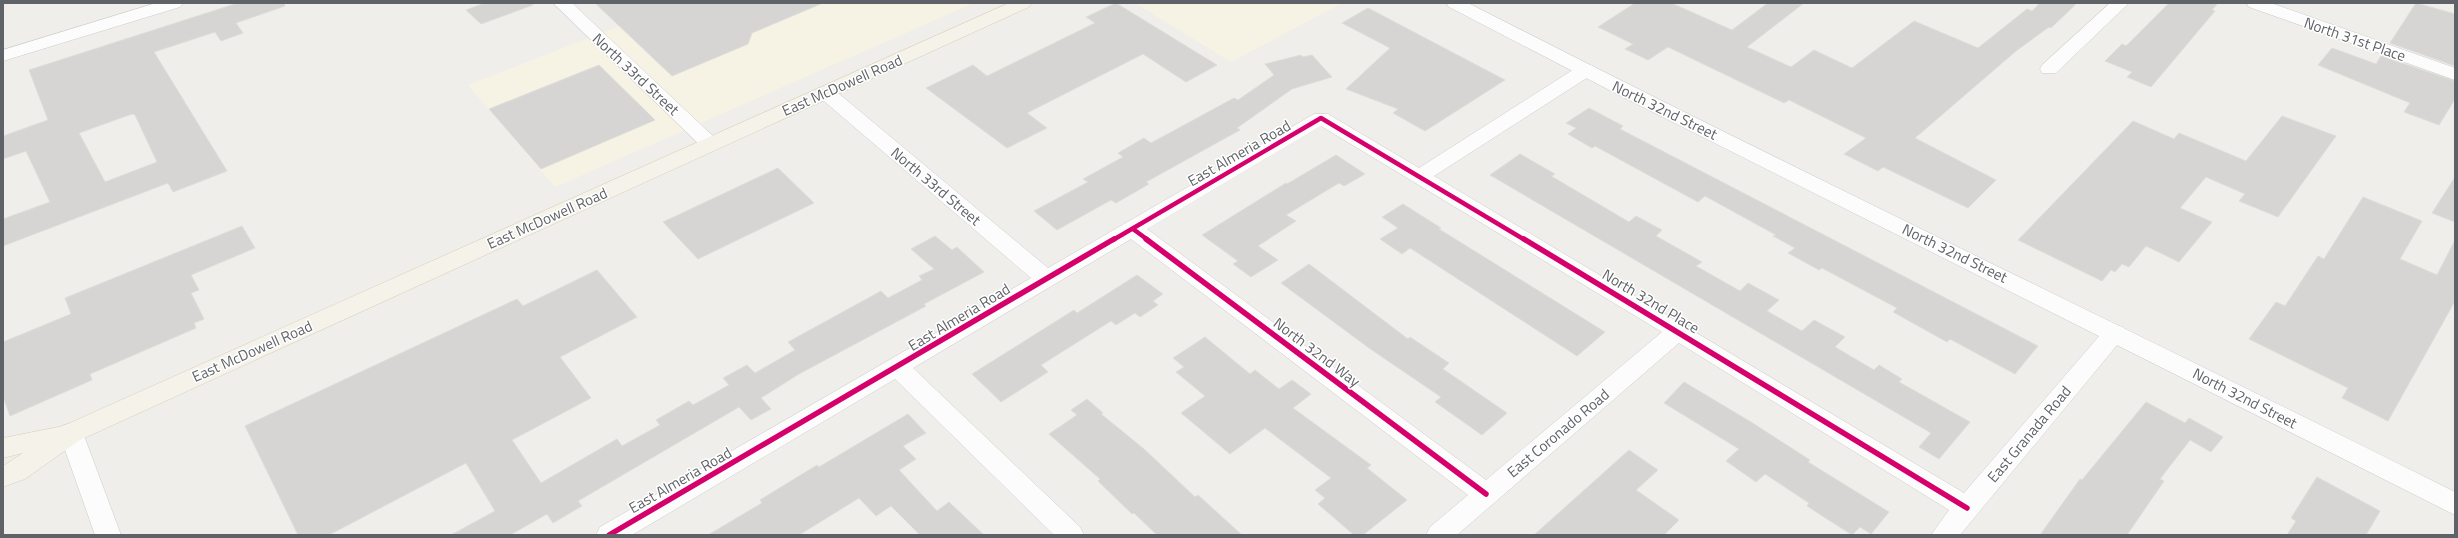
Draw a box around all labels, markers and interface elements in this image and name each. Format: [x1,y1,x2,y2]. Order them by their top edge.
street label: North 31st Place [2301,11,2409,67]
street label: North 33rd Street [587,28,685,121]
street label: East McDowell Road [778,48,906,122]
street label: North 32nd Street [1608,75,1722,146]
street label: East Almeria Road [1183,114,1295,192]
street label: North 33rd Street [886,141,987,231]
street label: East McDowell Road [483,181,611,255]
street label: North 32nd Street [1898,218,2012,289]
street label: North 32nd Place [1598,263,1704,339]
street label: East Almeria Road [904,277,1014,357]
street label: North 32nd Way [1269,312,1365,392]
street label: East McDowell Road [188,314,316,388]
street label: North 32nd Street [2189,362,2302,435]
street label: East Granada Road [1982,381,2076,487]
street label: East Coronado Road [1502,383,1614,483]
street label: East Almeria Road [624,441,736,519]

